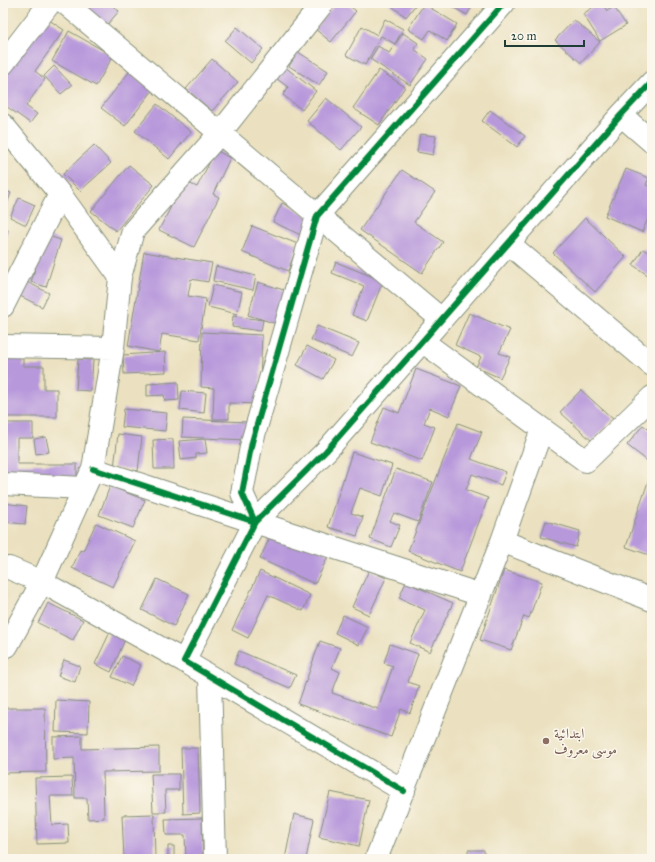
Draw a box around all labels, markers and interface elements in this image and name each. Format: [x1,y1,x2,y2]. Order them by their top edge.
scale bar [505,22,584,48]
text: 20 m [511,29,537,43]
place label: ابتدائية موسى معروف [554,725,617,759]
marker: ابتدائية موسى معروف [541,736,551,746]

